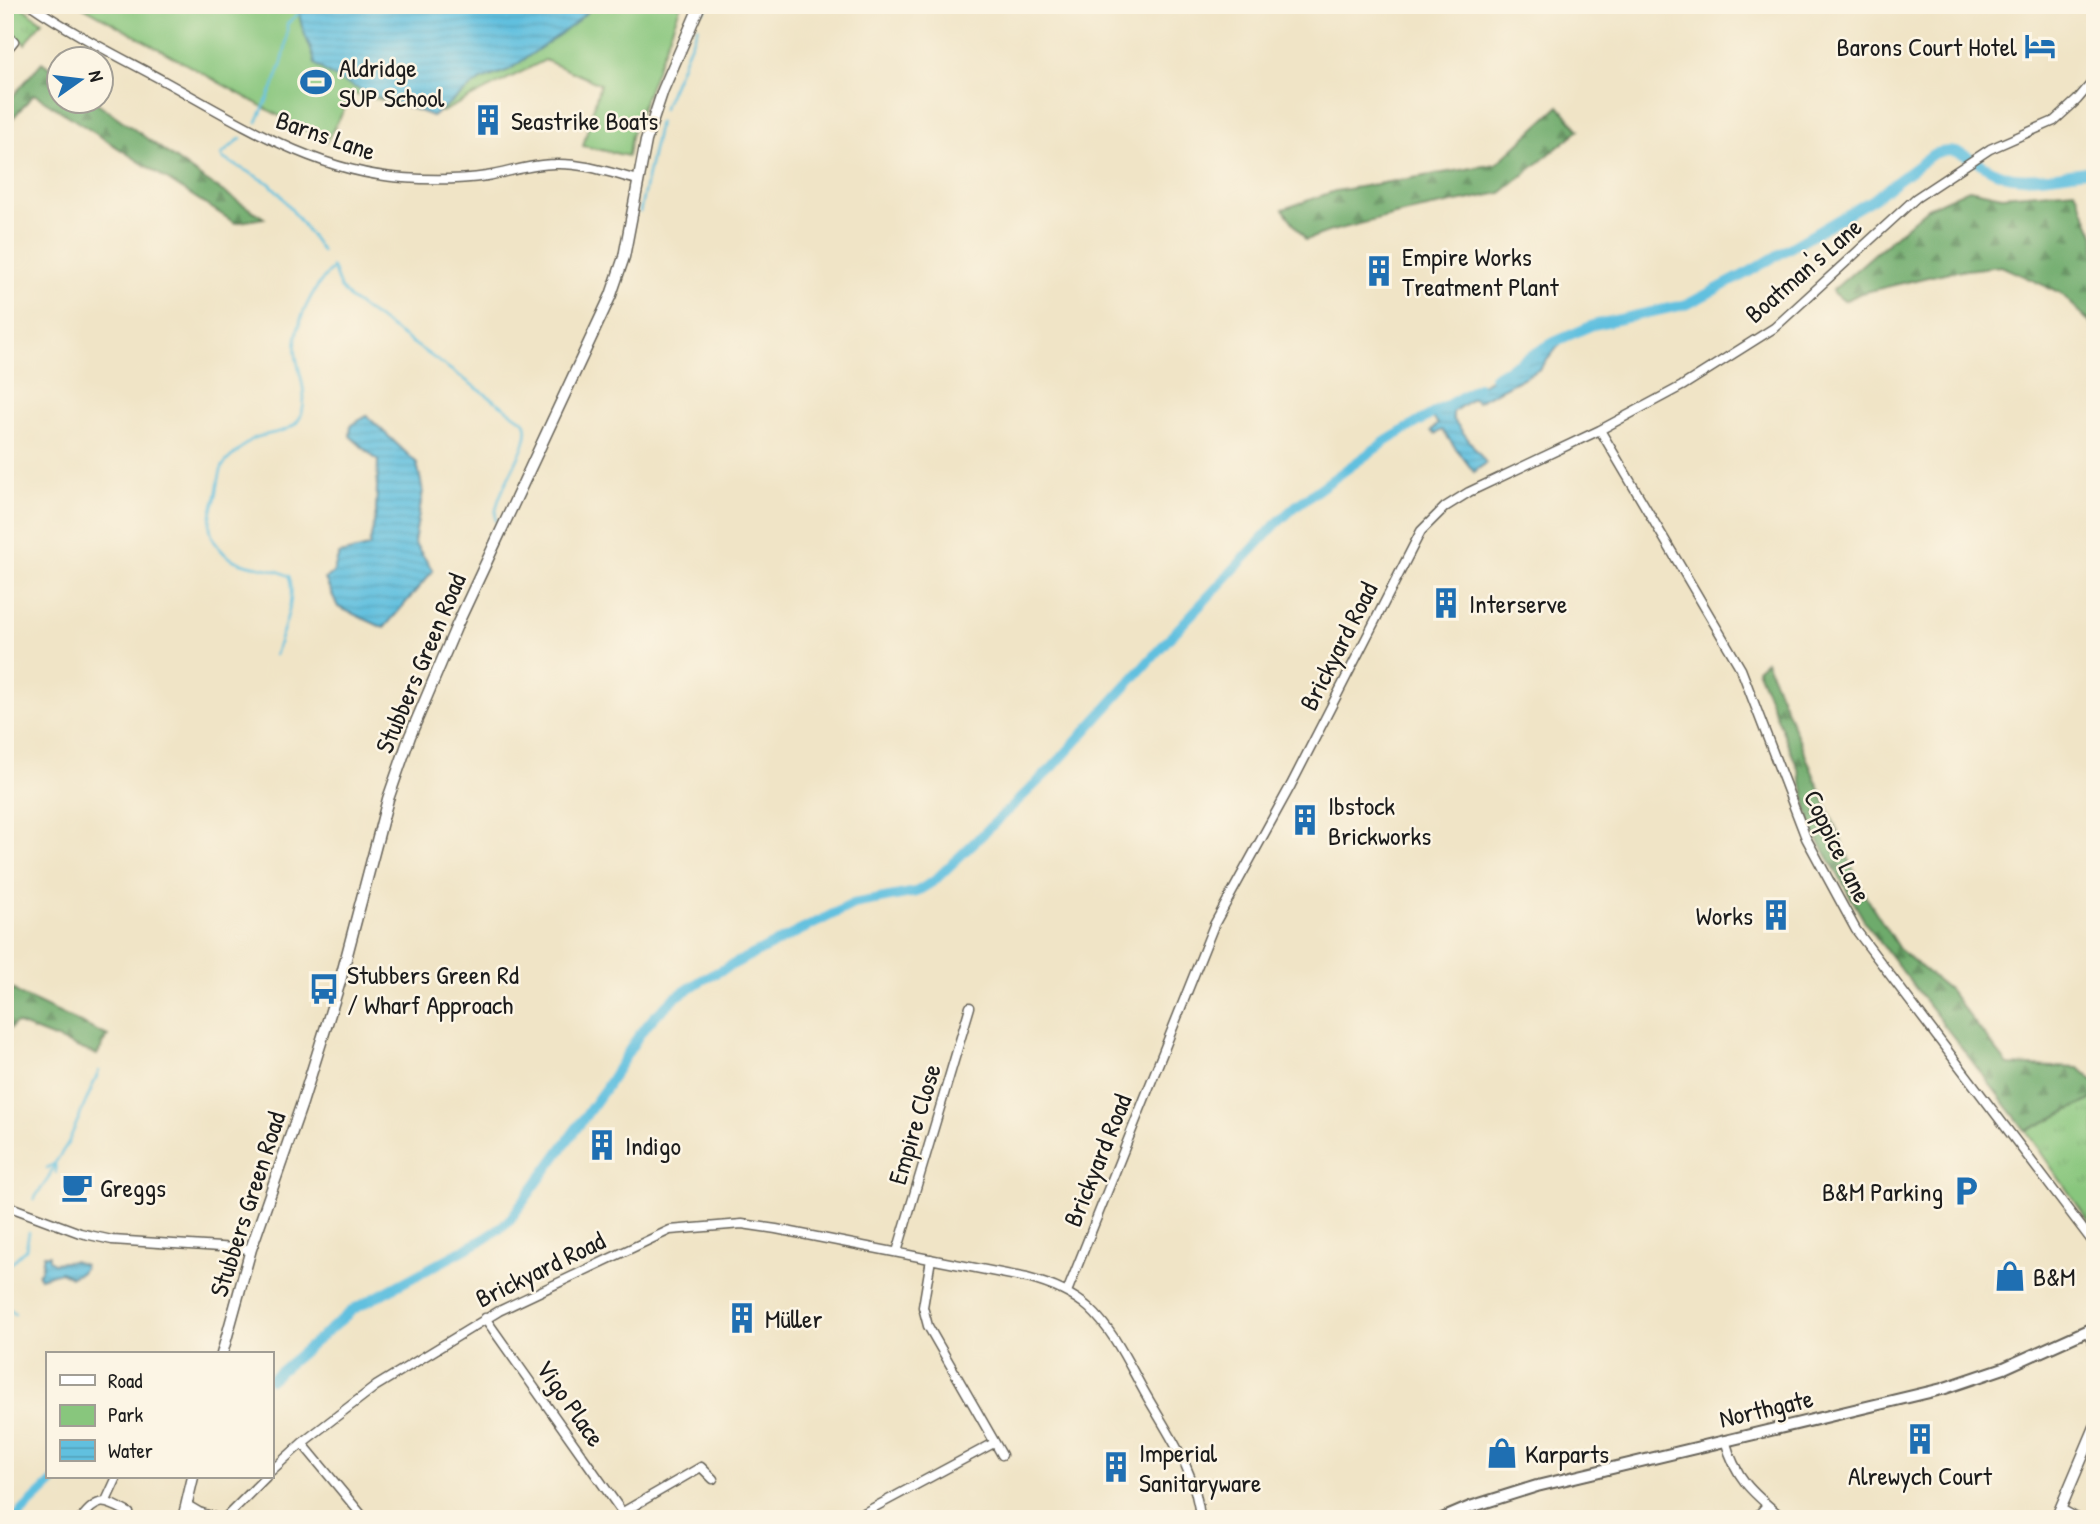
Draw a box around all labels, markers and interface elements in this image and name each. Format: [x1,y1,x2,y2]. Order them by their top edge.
place label: Barons Court Hotel [1836,29,2017,64]
hotel icon: Barons Court Hotel [2023,29,2057,63]
north arrow [46,46,116,116]
place label: Aldridge SUP School [339,50,445,115]
sports icon: Aldridge SUP School [299,65,333,99]
text: N [83,68,110,84]
street label: Barns Lane [272,102,380,168]
building icon: Seastrike Boats [471,103,505,137]
place label: Seastrike Boats [511,103,658,138]
street label: Boatman's Lane [1737,209,1869,331]
place label: Empire Works Treatment Plant [1402,239,1560,304]
building icon: Empire Works Treatment Plant [1362,254,1396,288]
street label: Stubbers Green Road [366,568,474,758]
street label: Brickyard Road [1291,576,1385,716]
building icon: Interserve [1429,586,1463,620]
place label: Interserve [1469,586,1567,621]
street label: Coppice Lane [1796,784,1880,908]
place label: Ibstock Brickworks [1328,788,1431,853]
building icon: Ibstock Brickworks [1288,803,1322,837]
place label: Works [1696,898,1753,933]
building icon: Works [1759,898,1793,932]
place label: Stubbers Green Rd / Wharf Approach [347,957,519,1022]
bus stop icon: Stubbers Green Rd / Wharf Approach [307,972,341,1006]
street label: Empire Close [879,1059,949,1189]
street label: Brickyard Road [1055,1089,1139,1231]
street label: Stubbers Green Road [201,1107,293,1301]
building icon: Indigo [585,1128,619,1162]
place label: Indigo [625,1128,681,1163]
cafe icon: Greggs [60,1170,94,1204]
place label: Greggs [100,1170,166,1205]
place label: B&M Parking [1822,1174,1943,1209]
parking icon: B&M Parking [1949,1174,1983,1208]
street label: Brickyard Road [469,1223,611,1315]
shop icon: B&M [1993,1259,2027,1293]
place label: B&M [2033,1259,2075,1294]
building icon: Müller [725,1301,759,1335]
place label: Müller [765,1301,822,1336]
legend [46,1352,273,1478]
street label: Vigo Place [528,1353,614,1453]
text: Road [108,1366,142,1395]
street label: Northgate [1716,1380,1816,1436]
text: Park [108,1400,143,1429]
building icon: Alrewych Court [1903,1422,1937,1456]
place label: Imperial Sanitaryware [1139,1435,1261,1500]
text: Water [108,1436,153,1465]
shop icon: Karparts [1485,1436,1519,1470]
place label: Karparts [1525,1436,1609,1471]
building icon: Imperial Sanitaryware [1099,1450,1133,1484]
place label: Alrewych Court [1848,1458,1993,1493]

